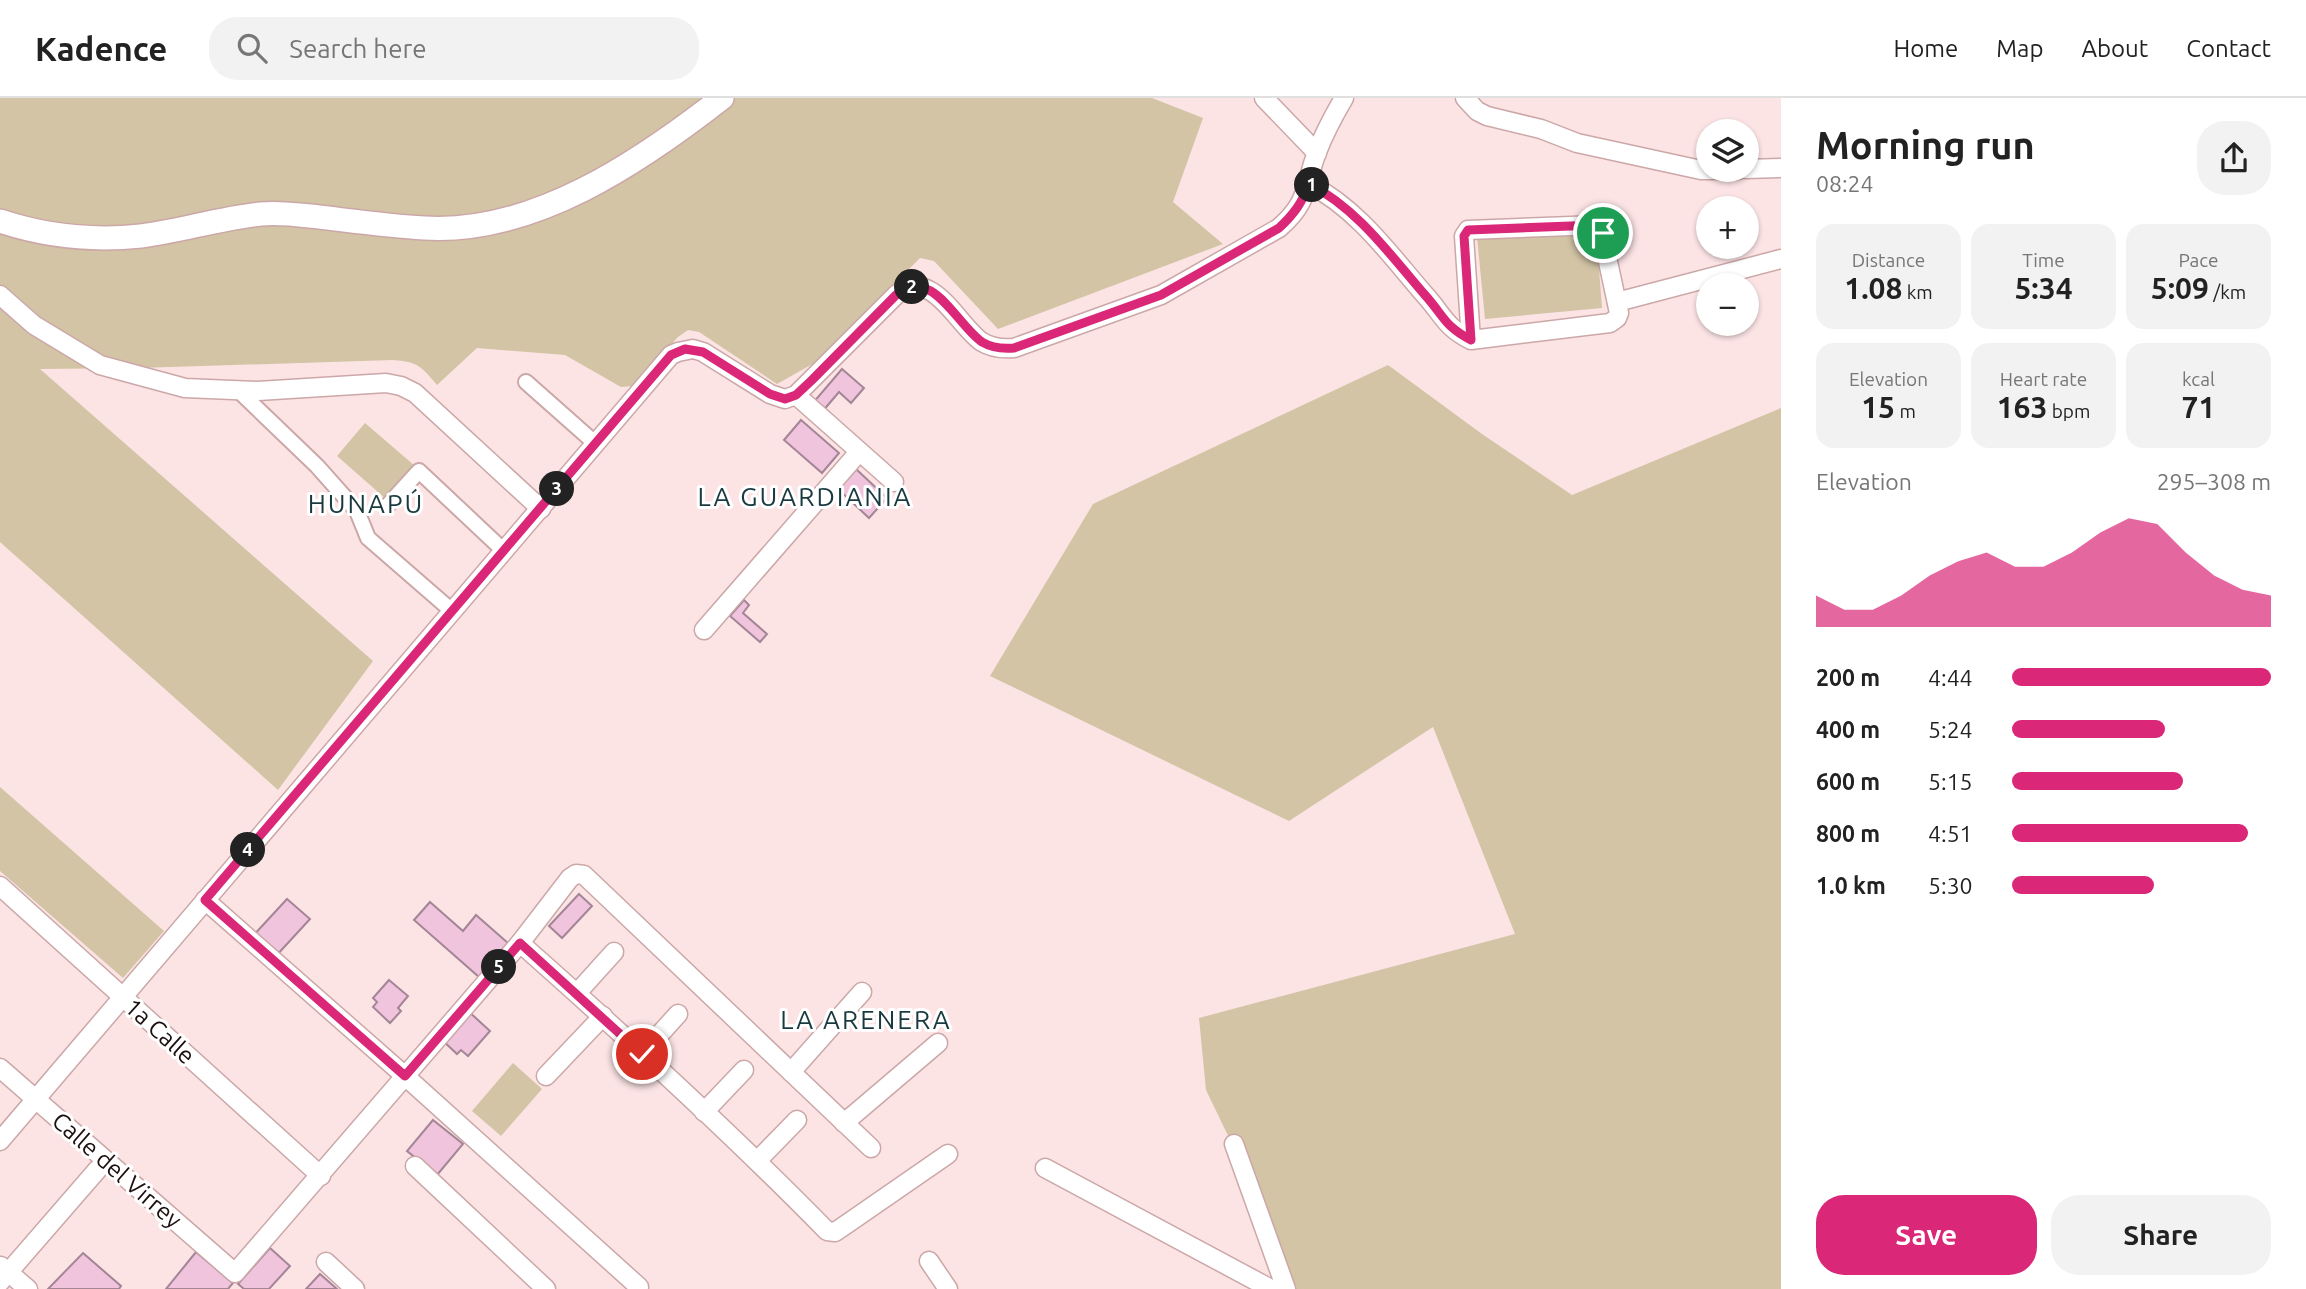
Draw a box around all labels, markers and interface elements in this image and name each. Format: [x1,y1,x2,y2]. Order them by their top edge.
search box [209,17,699,80]
icon: search [233,29,271,67]
text: Kadence [35,30,167,67]
text: Search here [289,34,427,63]
text: Home [1893,35,1958,62]
text: Map [1996,35,2043,62]
text: About [2081,35,2148,62]
text: Contact [2186,35,2271,62]
map controls [1696,119,1759,336]
button: layers [1696,119,1759,182]
button: share [2197,121,2271,195]
text: Morning run [1816,124,2035,166]
pin: 1 [1294,168,1330,202]
text: 08:24 [1816,171,1874,196]
text: 1 [1306,173,1317,195]
button: + [1696,196,1759,259]
pin [1573,203,1633,263]
icon: arrive [1584,214,1622,252]
text: Distance [1852,249,1925,271]
text: Time [2022,249,2065,271]
text: Pace [2178,249,2219,271]
pin: 2 [894,270,930,304]
text: 1.08 [1844,271,1902,305]
text: 5:34 [2014,271,2073,305]
text: 5:09 [2151,271,2209,305]
button: − [1696,273,1759,336]
text: 2 [906,275,917,297]
text: km [1902,281,1933,303]
text: /km [2209,281,2246,303]
text: Elevation [1849,368,1928,390]
text: Heart rate [2000,368,2087,390]
text: kcal [2182,368,2215,390]
text: 15 [1861,390,1895,424]
text: 163 [1997,390,2047,424]
text: 71 [2182,390,2215,424]
text: m [1895,400,1916,422]
text: bpm [2047,400,2090,422]
text: Elevation [1816,469,1912,494]
text: 295–308 m [2157,469,2271,494]
pin: 3 [540,472,574,506]
text: 3 [551,477,562,499]
district label: LA GUARDIANIA [698,482,912,511]
district label: HUNAPÚ [308,488,424,518]
text: 200 m [1816,665,1880,690]
text: 4:44 [1928,665,1973,690]
text: 400 m [1816,717,1880,742]
text: 5:24 [1928,717,1973,742]
text: 600 m [1816,769,1880,794]
text: 5:15 [1928,769,1973,794]
text: 800 m [1816,821,1880,846]
text: 4:51 [1928,821,1973,846]
pin: 4 [230,832,266,868]
text: 4 [242,838,253,860]
text: 1.0 km [1816,873,1886,898]
text: 5:30 [1928,873,1973,898]
pin: 5 [482,950,516,984]
text: 5 [493,955,504,977]
street label: 1a Calle [120,993,200,1069]
district label: LA ARENERA [780,1005,952,1034]
pin [612,1024,672,1084]
icon: check [623,1035,661,1073]
street label: Calle del Virrey [47,1107,187,1234]
button: Save [1816,1195,2037,1275]
button: Share [2051,1195,2271,1275]

